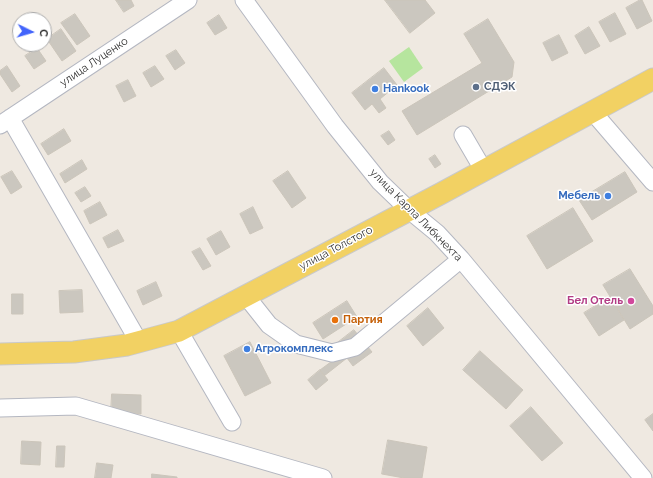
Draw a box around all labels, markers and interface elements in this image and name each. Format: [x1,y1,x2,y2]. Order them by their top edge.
north arrow [12,12,52,52]
text: С [37,29,50,37]
street label: улица Луценко [58,34,130,90]
place label: СДЭК [484,80,516,94]
place label: Hankook [383,82,429,96]
marker: СДЭК [471,82,481,92]
marker: Hankook [370,84,380,94]
street label: улица Карла Либкнехта [367,166,465,264]
place label: Мебель [558,189,600,203]
marker: Мебель [603,191,613,201]
street label: улица Толстого [297,223,375,273]
place label: Бел Отель [567,294,623,308]
marker: Бел Отель [626,296,636,306]
place label: Партия [343,313,383,327]
marker: Партия [330,315,340,325]
place label: Агрокомплекс [255,342,333,356]
marker: Агрокомплекс [242,344,252,354]

